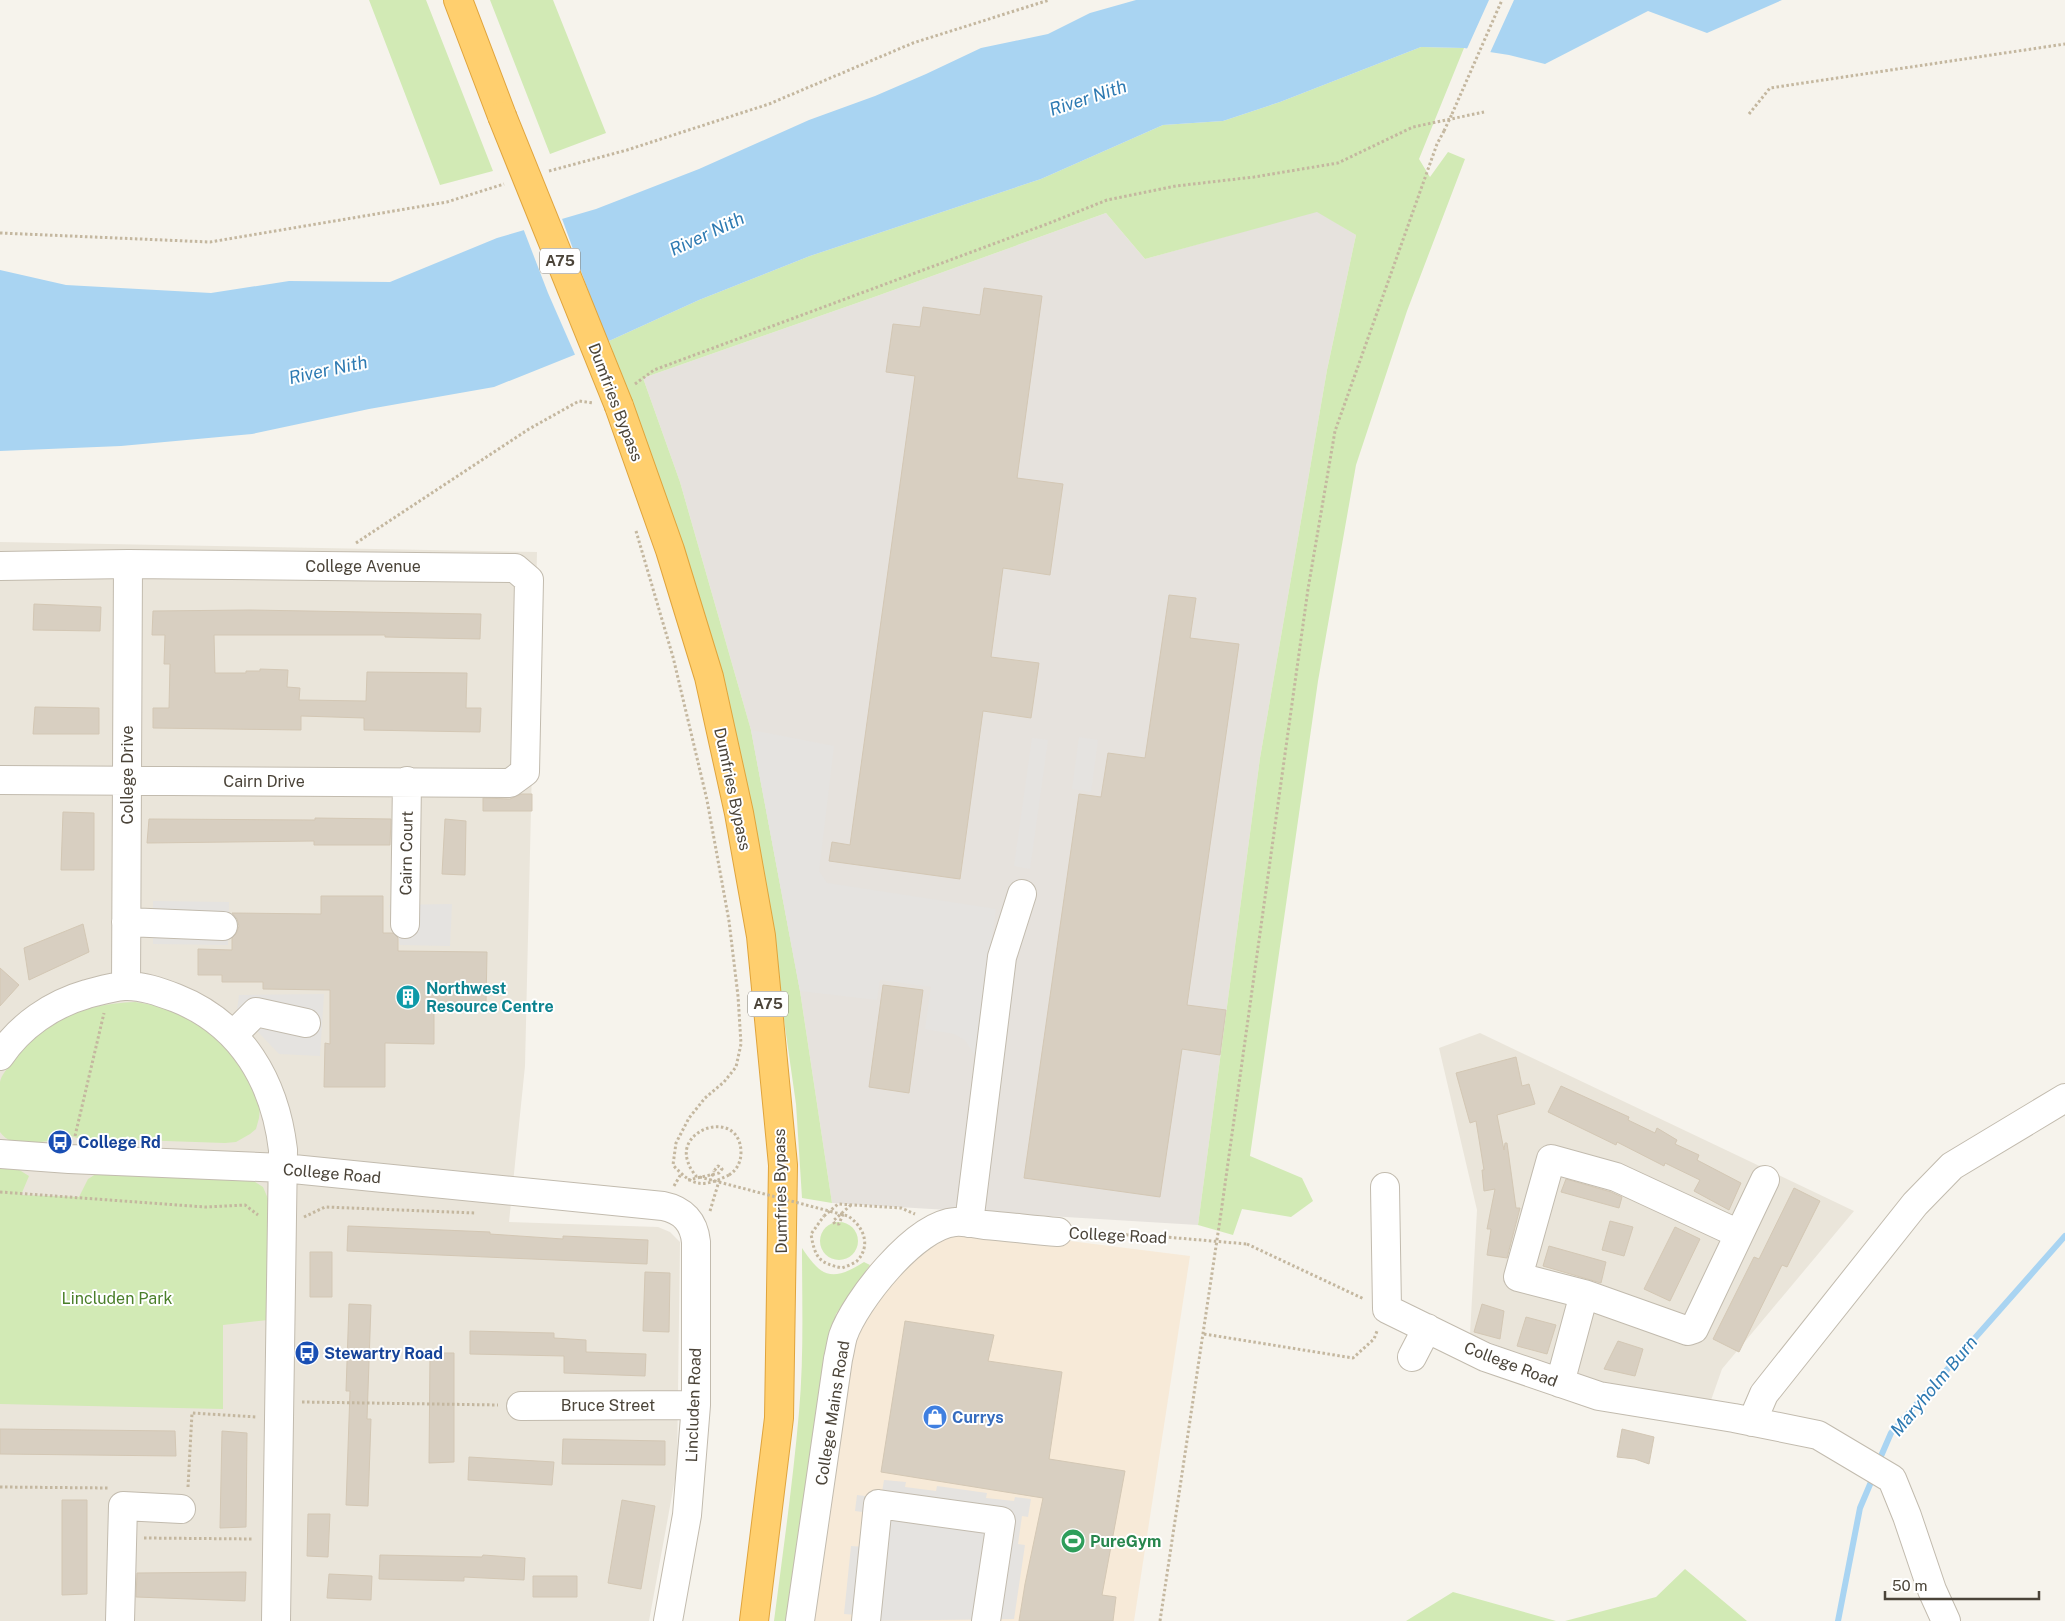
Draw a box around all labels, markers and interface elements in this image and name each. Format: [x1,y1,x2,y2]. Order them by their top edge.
water label: River Nith [1047,75,1129,120]
water label: River Nith [666,207,747,260]
road number: A75 [540,248,580,274]
street label: Dumfries Bypass [584,340,647,464]
water label: River Nith [287,351,369,388]
street label: College Avenue [305,557,421,576]
street label: College Drive [118,726,137,824]
street label: Dumfries Bypass [710,726,755,852]
street label: Cairn Drive [223,772,305,791]
street label: Cairn Court [396,810,417,896]
place label: Northwest Resource Centre [426,979,554,1016]
building icon: Northwest Resource Centre [395,984,421,1010]
road number: A75 [748,992,788,1016]
street label: Dumfries Bypass [770,1128,791,1254]
bus stop icon: College Rd [47,1129,73,1155]
place label: College Rd [78,1133,161,1152]
street label: College Road [282,1160,382,1187]
street label: College Road [1068,1223,1168,1248]
park label: Lincluden Park [62,1289,172,1308]
water label: Maryholm Burn [1886,1331,1982,1440]
street label: College Road [1461,1338,1560,1391]
street label: College Mains Road [812,1339,853,1487]
bus stop icon: Stewartry Road [294,1340,320,1366]
place label: Stewartry Road [324,1344,443,1363]
street label: Lincluden Road [682,1347,705,1463]
street label: Bruce Street [561,1396,655,1415]
shop icon: Currys [922,1404,948,1430]
place label: Currys [952,1408,1004,1427]
sports icon: PureGym [1060,1528,1086,1554]
place label: PureGym [1090,1532,1161,1551]
scale bar [1885,1568,2039,1600]
text: 50 m [1892,1577,1927,1594]

